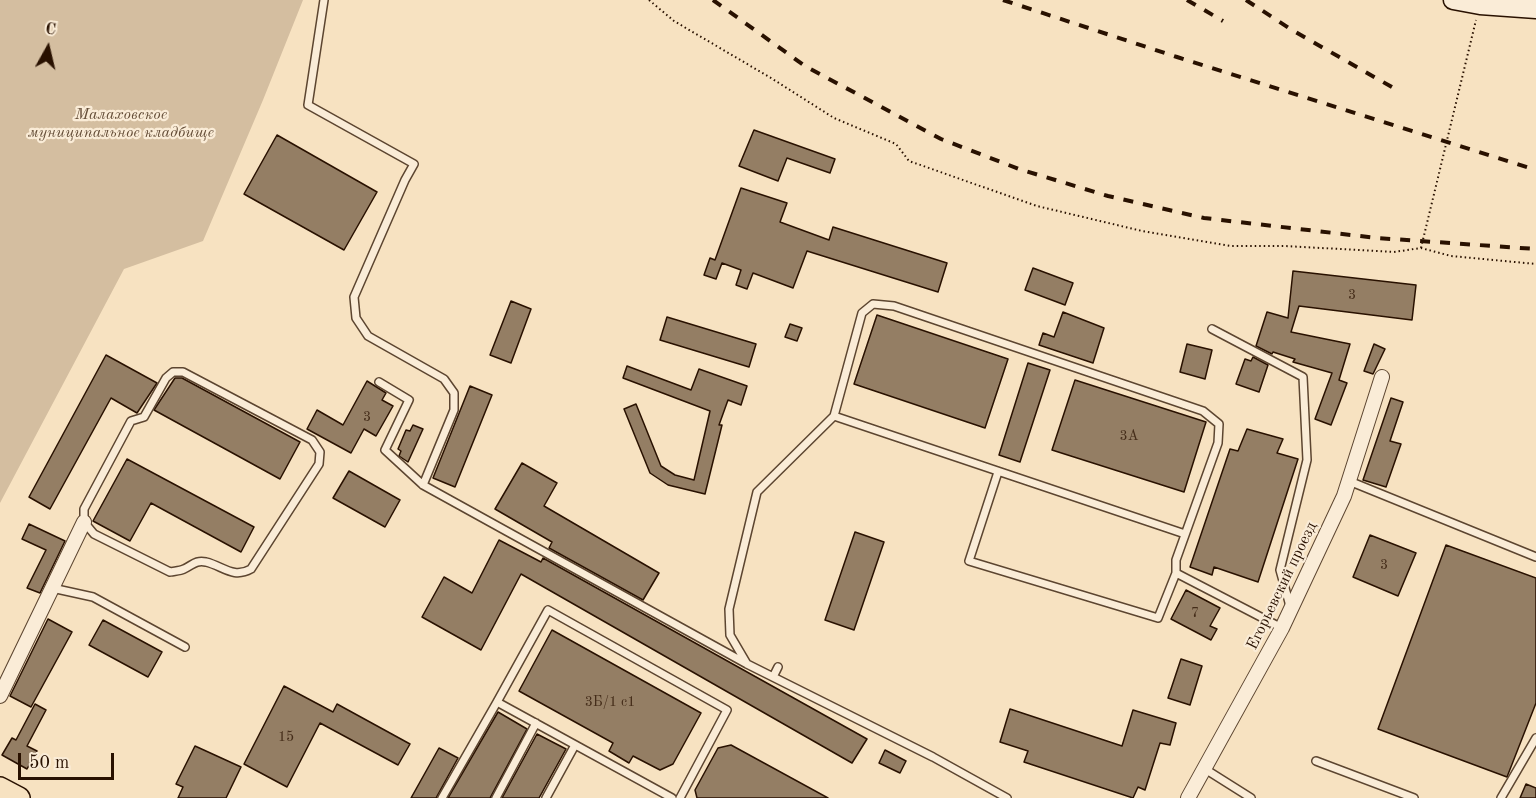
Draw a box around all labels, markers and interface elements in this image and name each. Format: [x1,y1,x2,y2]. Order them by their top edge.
north arrow [18,18,78,78]
text: С [44,22,57,39]
park label: Малаховское муниципальное кладбище [28,105,214,143]
house number: 3 [1348,287,1356,303]
house number: 3 [363,409,371,425]
house number: 3А [1120,428,1138,444]
street label: Егорьевский проезд [1243,519,1321,653]
house number: 3 [1380,557,1388,573]
house number: 7 [1191,605,1199,621]
house number: 3Б/1 с1 [585,694,635,710]
house number: 15 [278,729,294,745]
scale bar [21,741,117,779]
text: 50 m [29,754,69,772]

